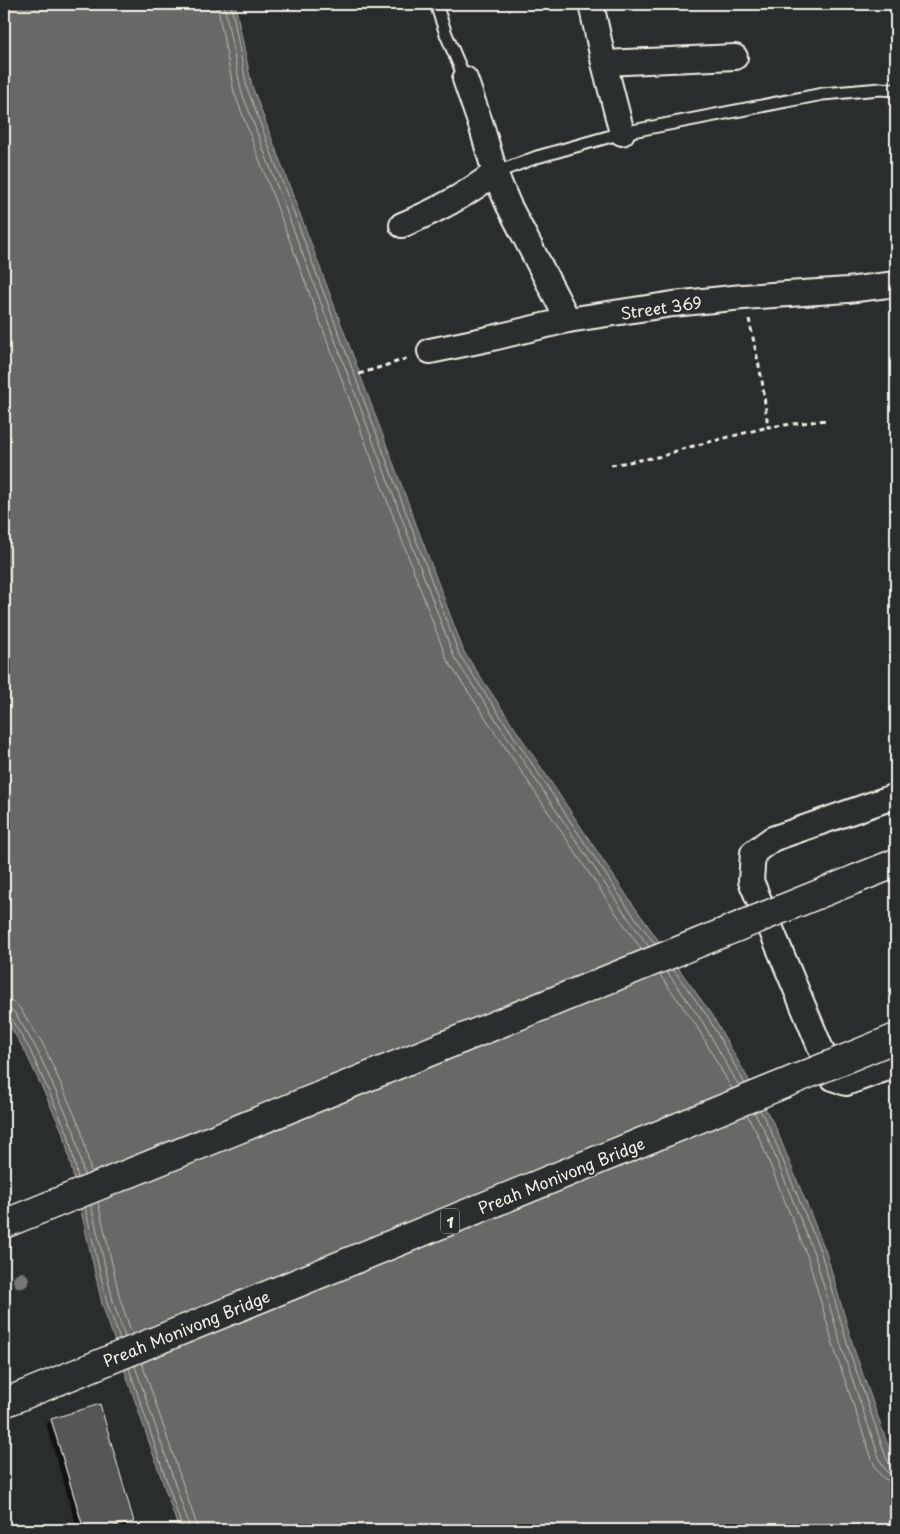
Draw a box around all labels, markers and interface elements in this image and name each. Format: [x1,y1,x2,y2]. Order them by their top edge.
street label: Street 369 [619,289,703,325]
street label: Preah Monivong Bridge [474,1130,648,1220]
road number: 1 [441,1208,459,1234]
street label: Preah Monivong Bridge [99,1283,273,1373]

